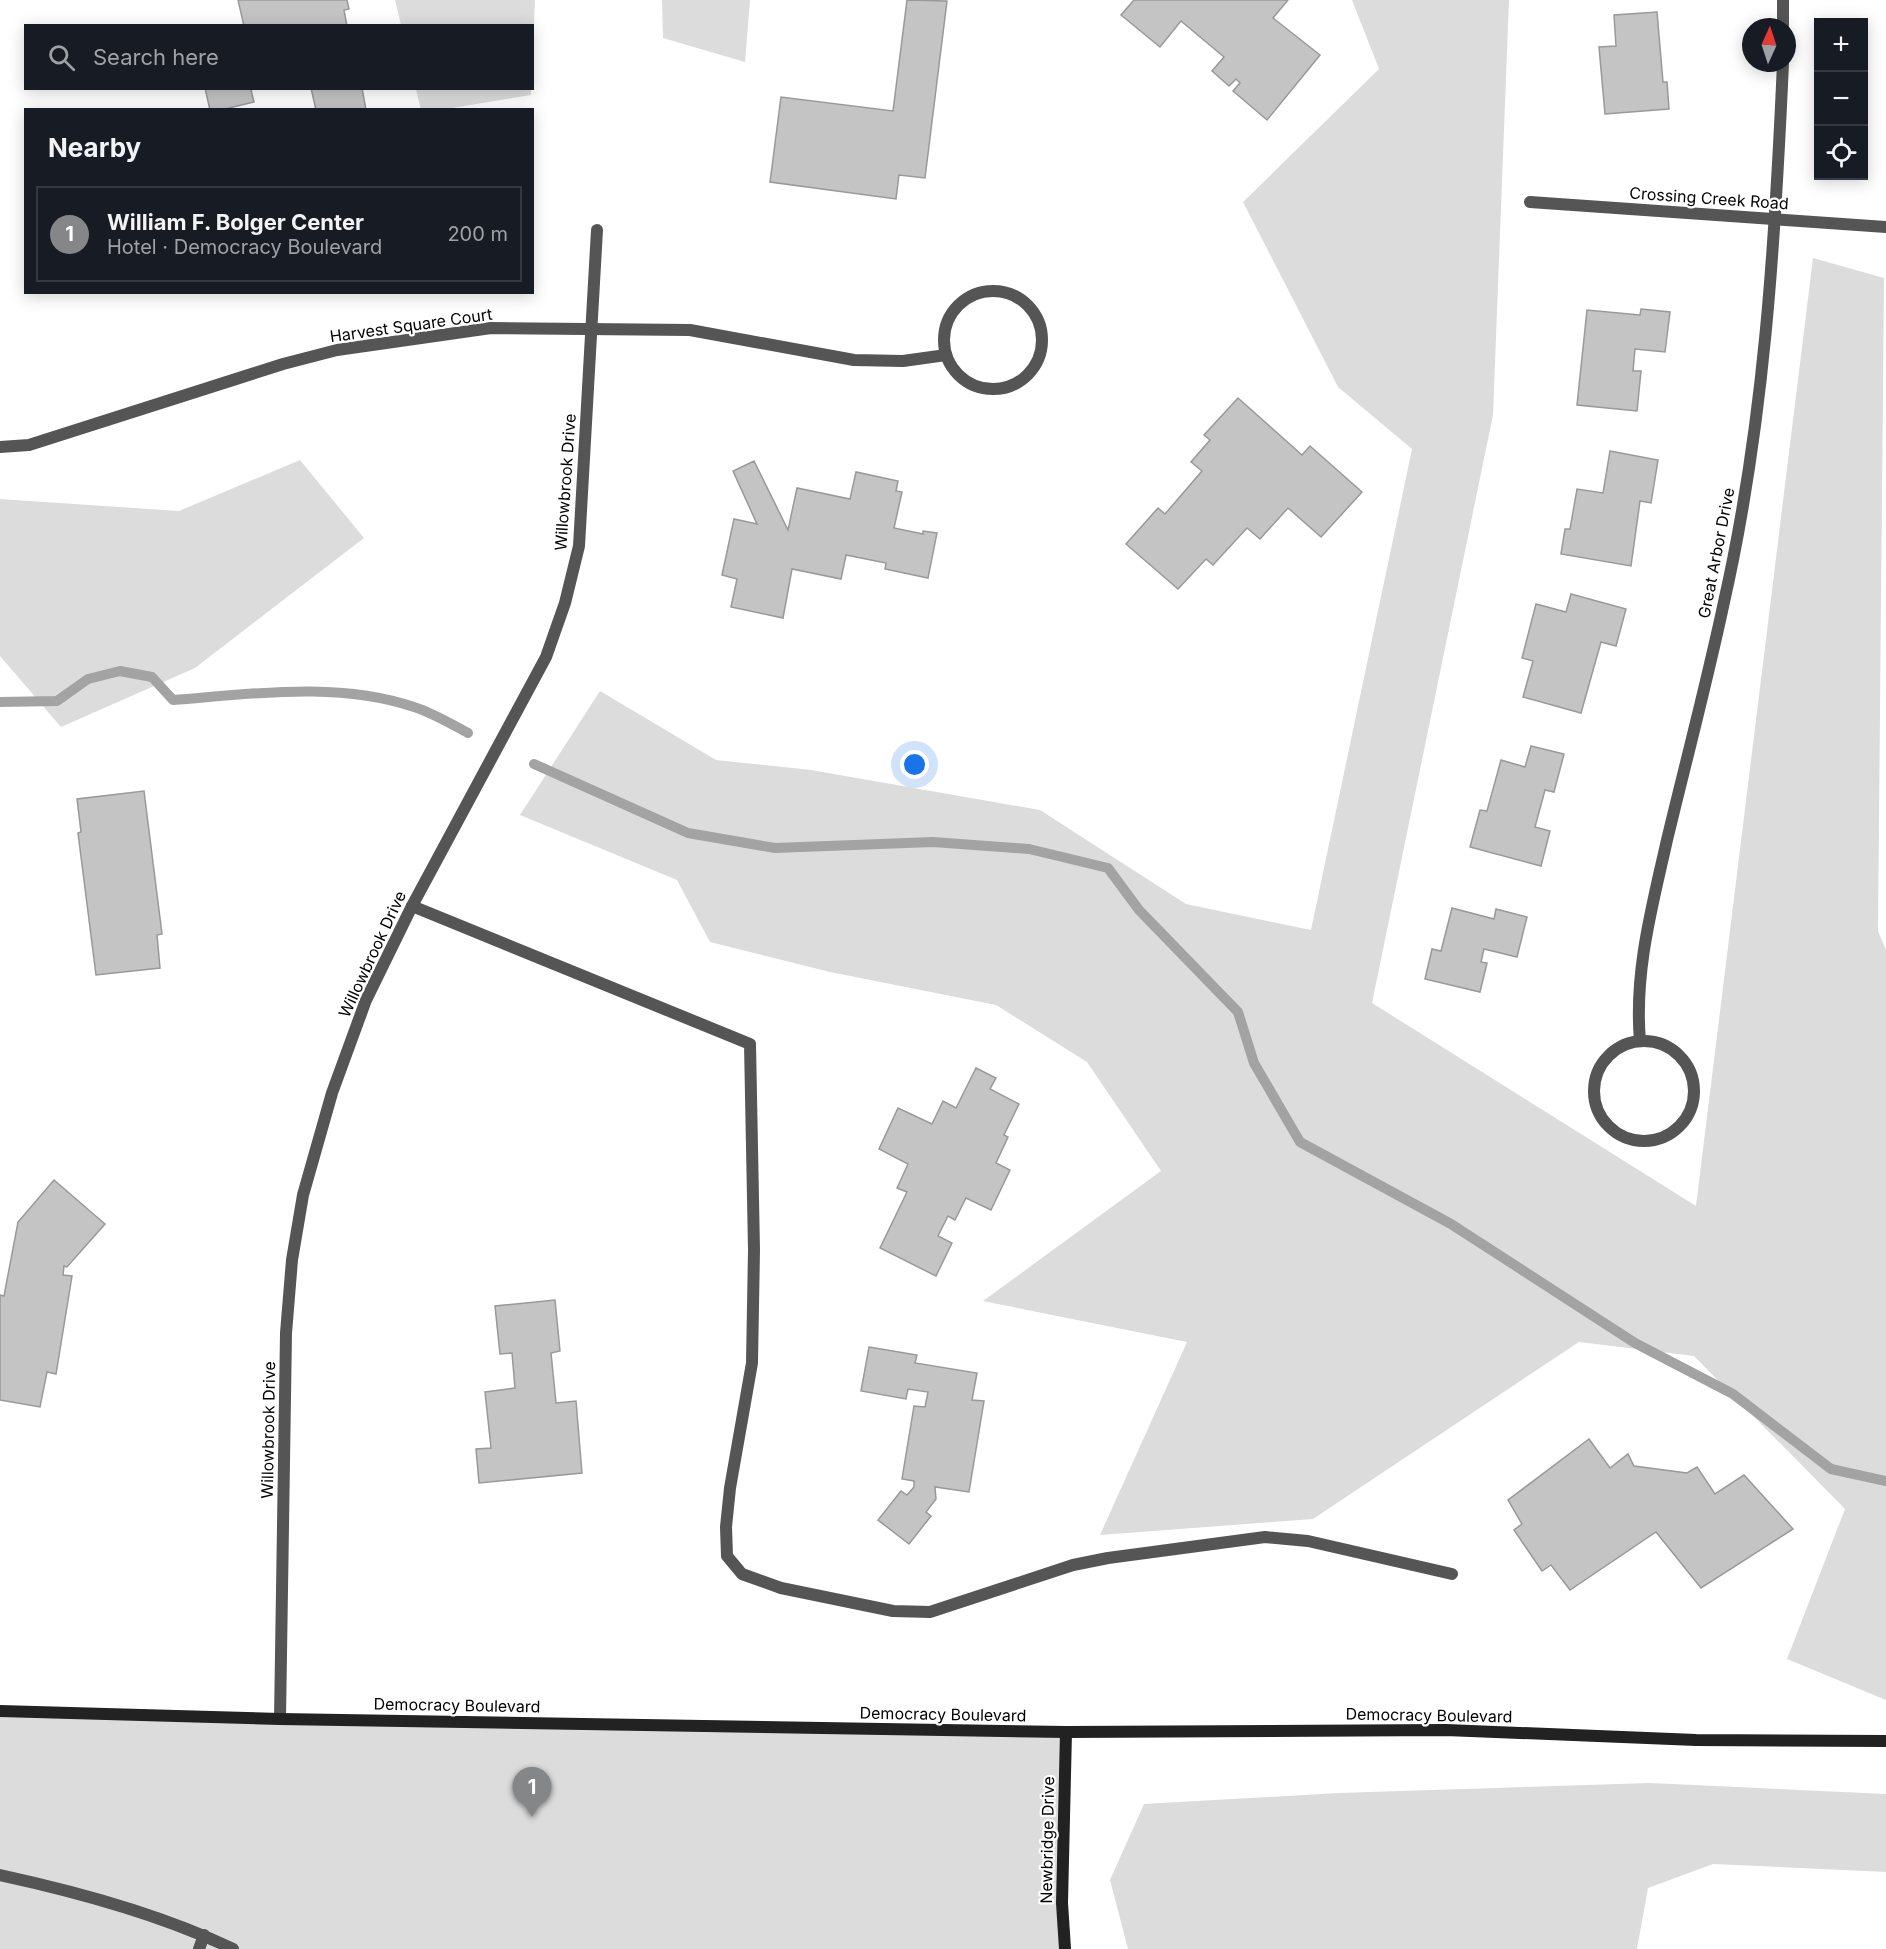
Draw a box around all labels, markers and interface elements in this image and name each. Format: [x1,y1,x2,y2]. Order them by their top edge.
north arrow [1742,18,1796,72]
map controls [1814,18,1868,180]
button: + [1814,18,1868,72]
search box [24,24,534,90]
icon: search [45,41,78,74]
text: Search here [93,44,219,70]
button: − [1814,72,1868,126]
button: locate [1814,126,1868,180]
text: Nearby [48,132,141,163]
street label: Crossing Creek Road [1629,182,1789,214]
text: William F. Bolger Center [107,209,364,235]
text: 1 [65,222,74,246]
text: 200 m [447,222,508,246]
text: Hotel · Democracy Boulevard [107,235,382,259]
street label: Harvest Square Court [329,304,493,346]
street label: Willowbrook Drive [550,413,580,551]
street label: Great Arbor Drive [1694,486,1738,620]
your location [900,750,929,779]
street label: Willowbrook Drive [334,887,410,1021]
street label: Willowbrook Drive [257,1361,279,1499]
street label: Democracy Boulevard [373,1694,541,1716]
street label: Democracy Boulevard [859,1703,1027,1725]
street label: Democracy Boulevard [1345,1704,1513,1726]
pin: 1 [512,1768,552,1817]
street label: Newbridge Drive [1036,1776,1058,1904]

